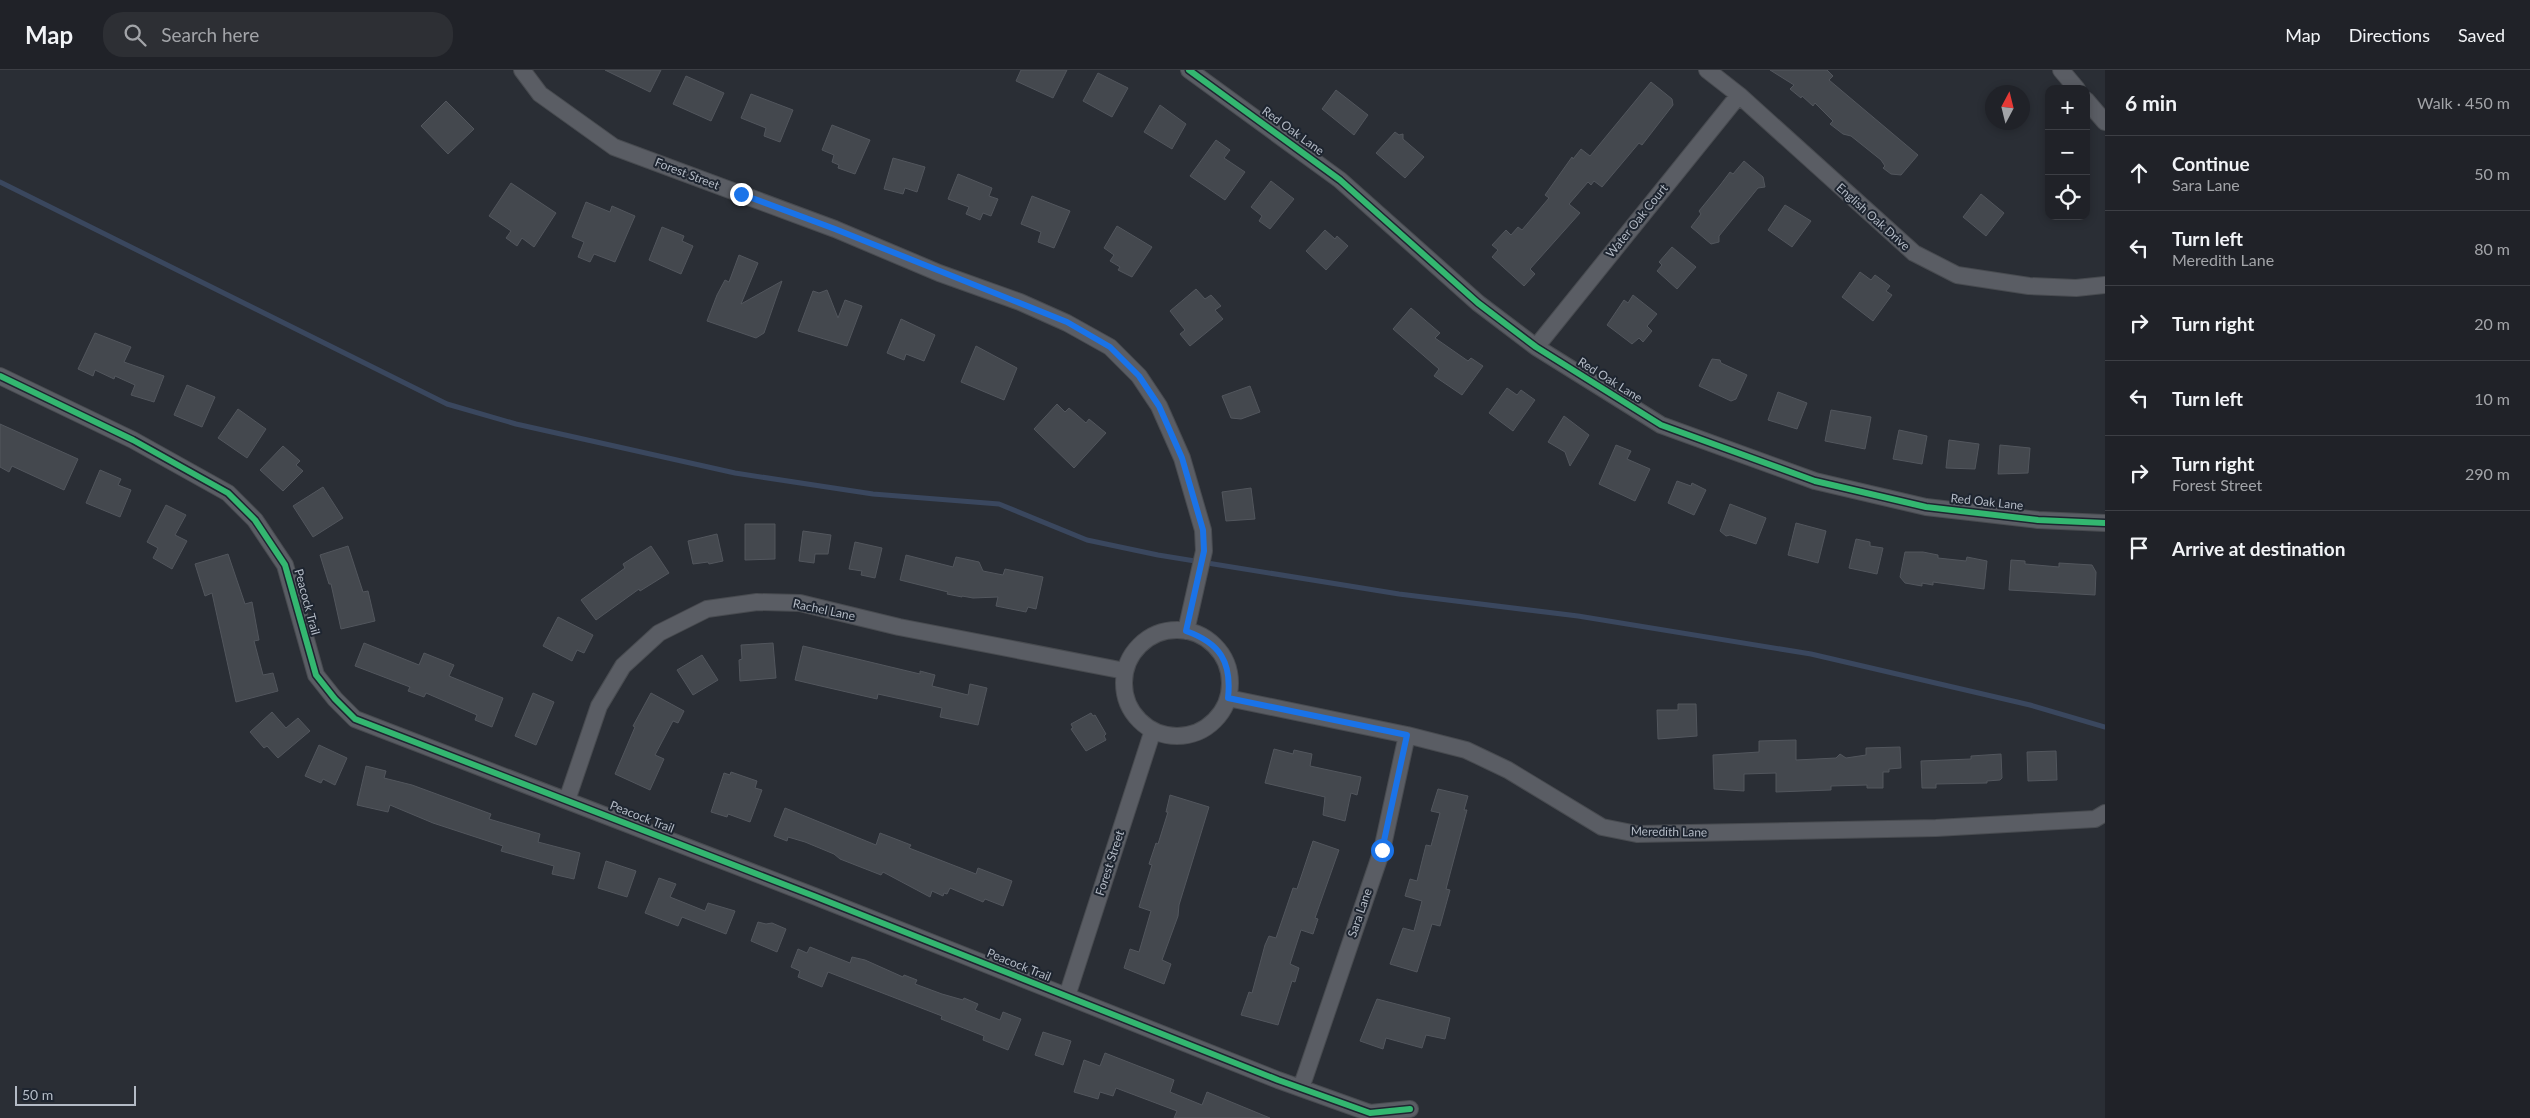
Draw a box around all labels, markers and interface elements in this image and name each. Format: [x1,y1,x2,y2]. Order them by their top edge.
search box [103,12,453,57]
text: Map [25,20,73,49]
icon: search [121,21,149,49]
text: Search here [161,23,259,46]
text: Map [2285,24,2321,46]
text: Directions [2349,24,2430,46]
text: Saved [2458,24,2505,46]
north arrow [1985,85,2030,130]
map controls [2045,85,2090,220]
button: + [2045,85,2090,130]
text: 6 min [2125,90,2177,115]
text: Walk · 450 m [2417,93,2510,112]
street label: Red Oak Lane [1259,103,1327,158]
button: − [2045,130,2090,175]
text: Continue [2172,152,2250,175]
street label: Forest Street [653,154,722,193]
icon: ahead [2125,159,2153,187]
text: 50 m [2474,164,2510,183]
button: locate [2045,175,2090,220]
text: Sara Lane [2172,175,2240,194]
street label: Water Oak Court [1602,180,1671,260]
street label: English Oak Drive [1834,180,1913,254]
route end [730,183,753,206]
text: Turn left [2172,227,2243,250]
icon: left [2125,234,2153,262]
text: 80 m [2474,239,2510,258]
text: Meredith Lane [2172,250,2274,269]
icon: right [2125,309,2153,337]
text: Turn right [2172,312,2254,335]
text: 20 m [2474,314,2510,333]
street label: Red Oak Lane [1575,354,1645,405]
icon: left [2125,384,2153,412]
text: Turn left [2172,387,2243,410]
text: 10 m [2474,389,2510,408]
text: Turn right [2172,452,2254,475]
icon: right [2125,459,2153,487]
text: 290 m [2465,464,2510,483]
text: Forest Street [2172,475,2262,494]
street label: Red Oak Lane [1950,490,2024,513]
icon: arrive [2125,534,2153,562]
text: Arrive at destination [2172,537,2345,560]
street label: Peacock Trail [291,567,324,637]
street label: Rachel Lane [792,596,857,623]
street label: Peacock Trail [608,797,677,836]
street label: Meredith Lane [1631,823,1707,840]
street label: Forest Street [1092,828,1127,897]
route start [1371,839,1394,862]
street label: Sara Lane [1344,886,1375,939]
street label: Peacock Trail [985,945,1053,984]
scale bar [15,1083,136,1106]
text: 50 m [22,1086,53,1103]

